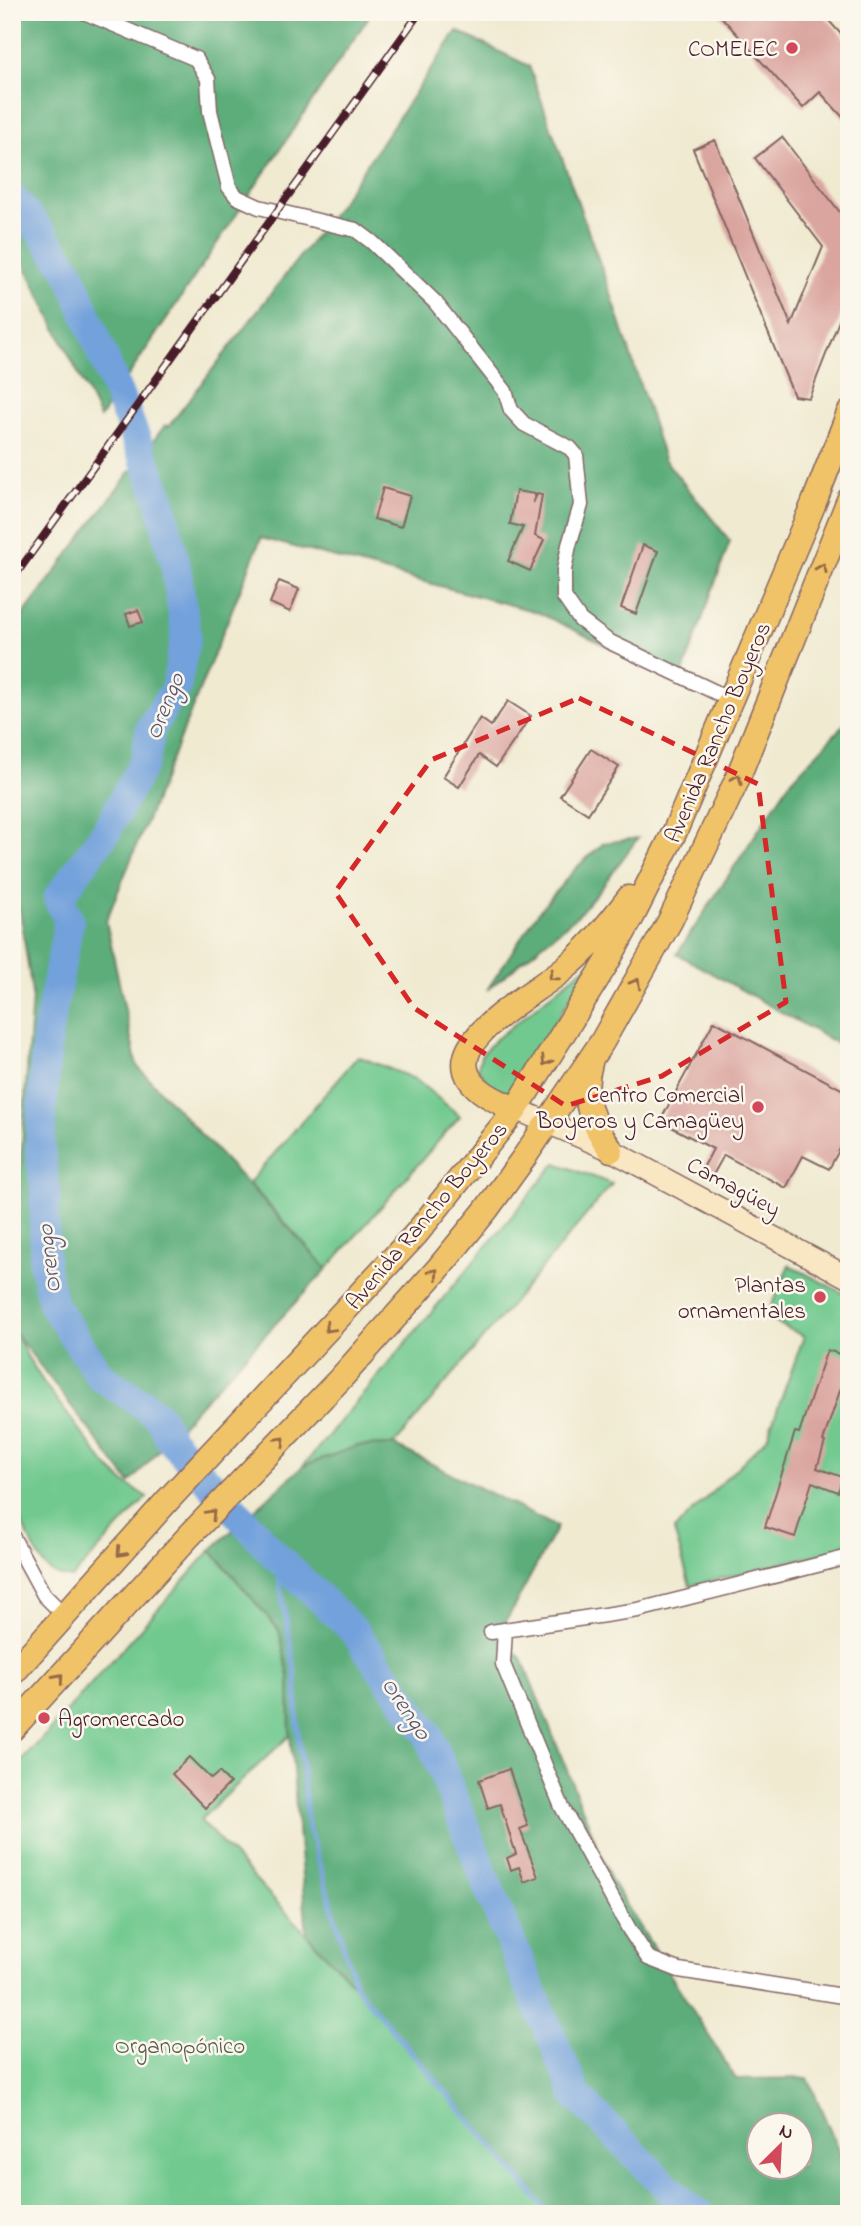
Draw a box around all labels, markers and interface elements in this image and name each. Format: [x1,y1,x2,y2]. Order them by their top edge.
place label: COMELEC [688,34,778,67]
marker: COMELEC [784,40,800,56]
one-way arrow [813,562,827,574]
street label: Avenida Rancho Boyeros [658,617,783,849]
water label: Orengo [137,667,196,746]
one-way arrow [729,774,743,786]
one-way arrow [548,968,561,980]
one-way arrow [628,977,641,990]
one-way arrow [541,1054,554,1067]
place label: Centro Comercial Boyeros y Camagüey [536,1080,744,1141]
marker: Centro Comercial Boyeros y Camagüey [750,1099,766,1115]
street label: Avenida Rancho Boyeros [339,1115,518,1319]
street label: Camagüey [679,1150,786,1228]
water label: Orengo [29,1221,72,1295]
one-way arrow [426,1268,438,1281]
place label: Plantas ornamentales [678,1270,806,1329]
marker: Plantas ornamentales [812,1289,828,1305]
one-way arrow [325,1320,337,1333]
one-way arrow [273,1436,286,1449]
one-way arrow [203,1509,216,1522]
one-way arrow [117,1544,129,1557]
water label: Orengo [371,1671,440,1749]
one-way arrow [50,1674,63,1687]
place label: Agromercado [58,1704,184,1738]
marker: Agromercado [36,1710,52,1726]
park label: Organopónico [115,2031,245,2065]
north arrow [746,2110,816,2180]
text: N [775,2118,797,2148]

